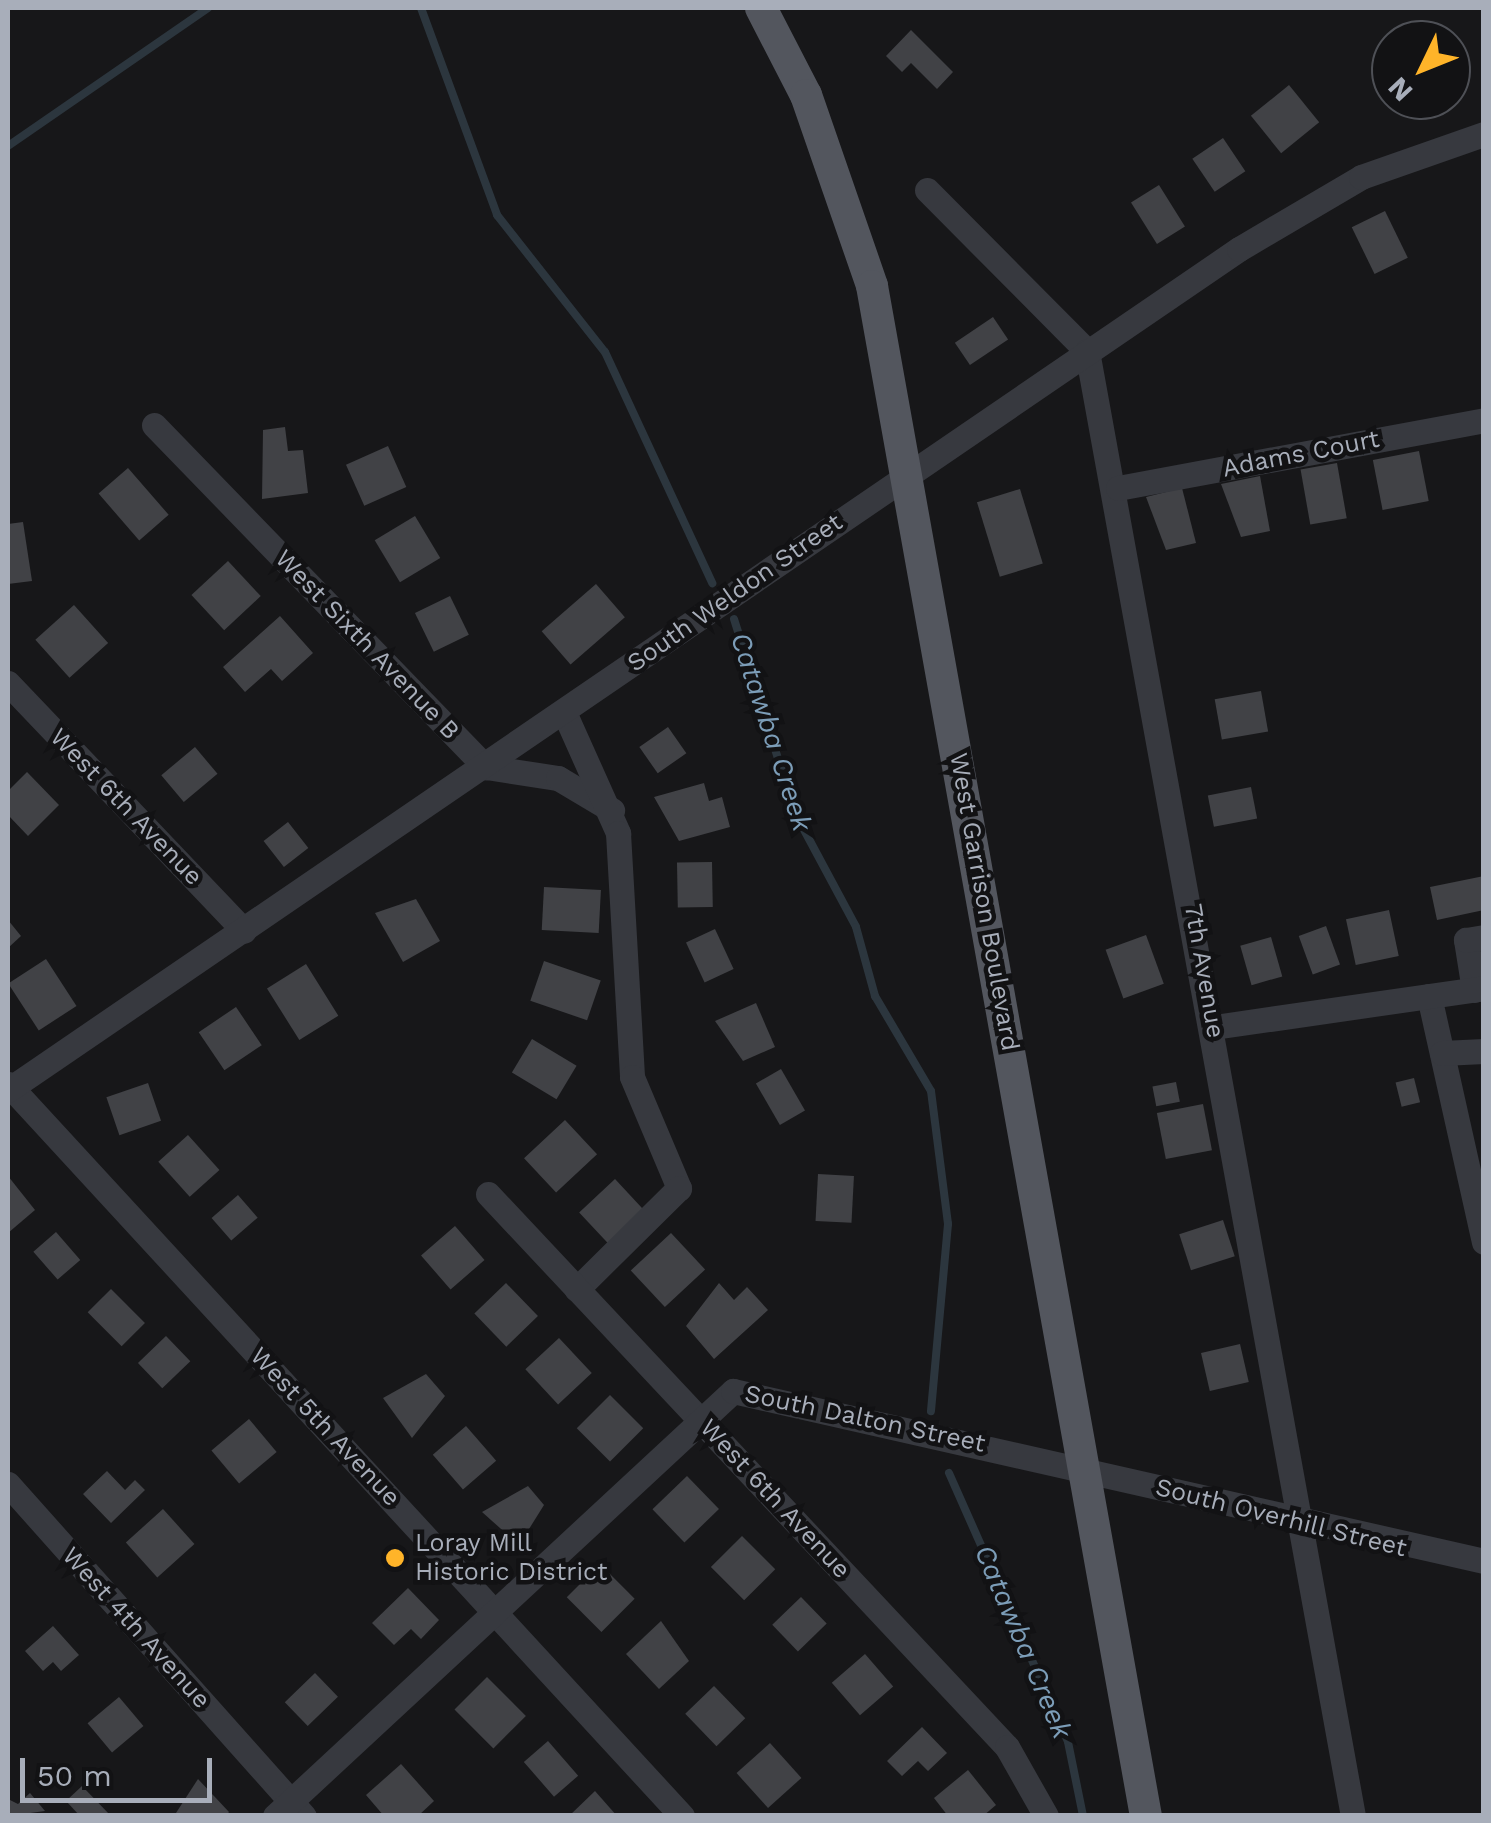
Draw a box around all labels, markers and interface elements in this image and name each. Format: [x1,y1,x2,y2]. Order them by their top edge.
north arrow [1371,20,1471,120]
text: N [1381,71,1419,108]
street label: Adams Court [1220,424,1382,484]
street label: South Weldon Street [622,507,848,679]
street label: West Sixth Avenue B [268,543,466,747]
water label: Catawba Creek [723,628,819,836]
street label: West 6th Avenue [43,722,209,892]
street label: West Garrison Boulevard [943,751,1025,1053]
street label: 7th Avenue [1177,901,1231,1041]
street label: West 5th Avenue [243,1341,407,1513]
street label: South Dalton Street [742,1379,988,1459]
street label: West 6th Avenue [693,1413,857,1585]
street label: South Overhill Street [1152,1472,1410,1564]
place label: Loray Mill Historic District [415,1529,608,1588]
water label: Catawba Creek [967,1540,1079,1744]
street label: West 4th Avenue [55,1541,217,1715]
marker: Loray Mill Historic District [384,1547,406,1569]
scale bar [25,1738,218,1800]
text: 50 m [37,1758,112,1793]

